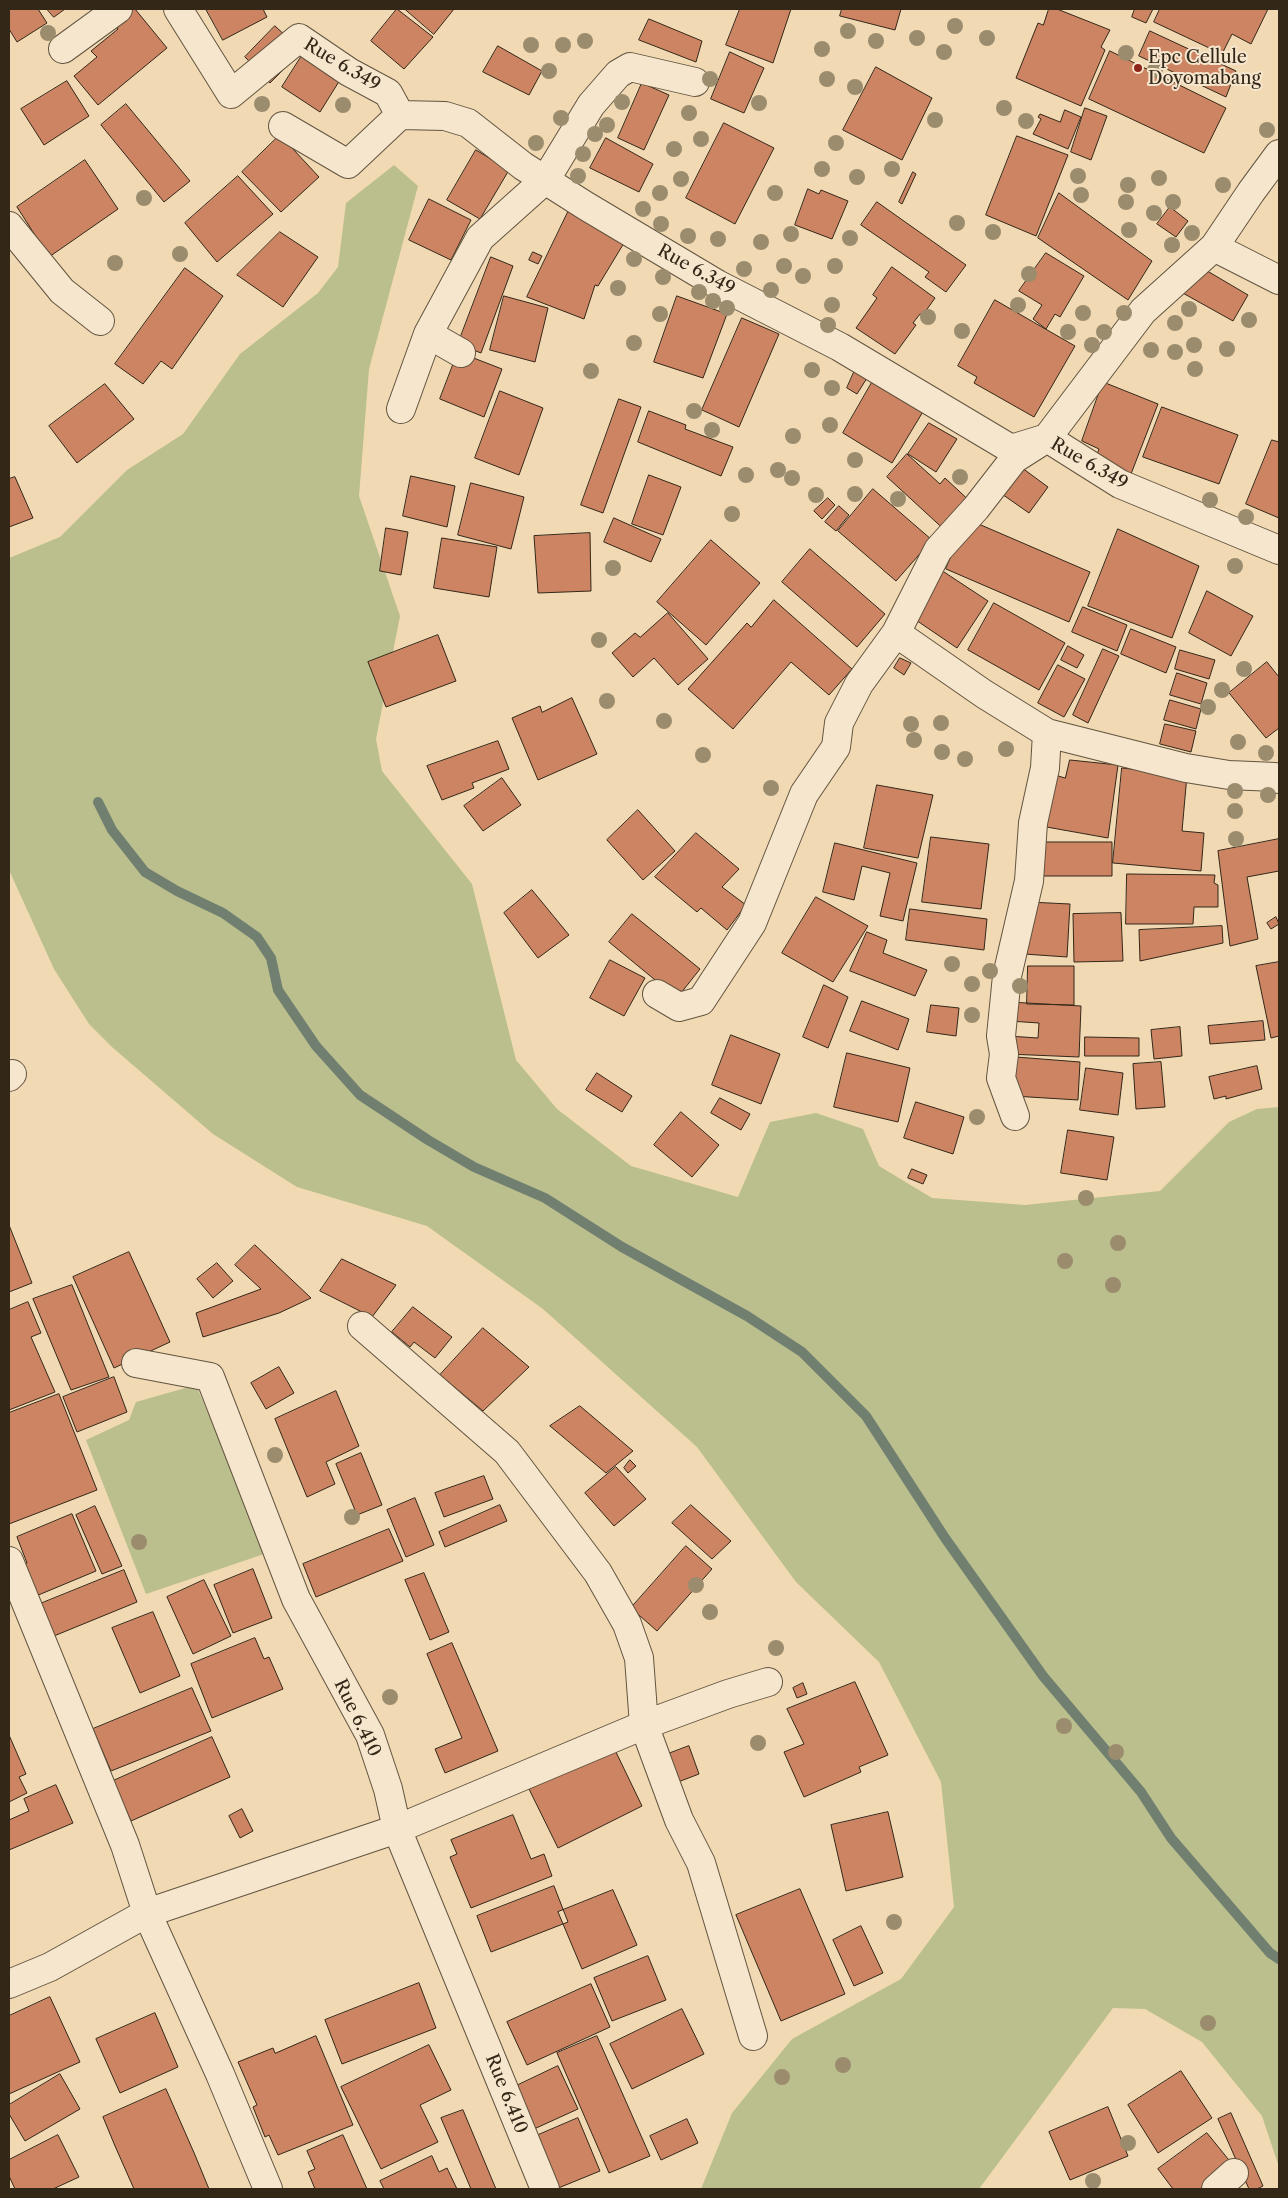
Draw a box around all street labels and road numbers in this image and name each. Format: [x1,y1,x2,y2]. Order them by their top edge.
street label: Rue 6.349 [300,34,384,96]
street label: Rue 6.349 [653,240,739,300]
street label: Rue 6.349 [1047,433,1131,495]
street label: Rue 6.410 [329,1676,385,1760]
street label: Rue 6.410 [480,2051,532,2137]

